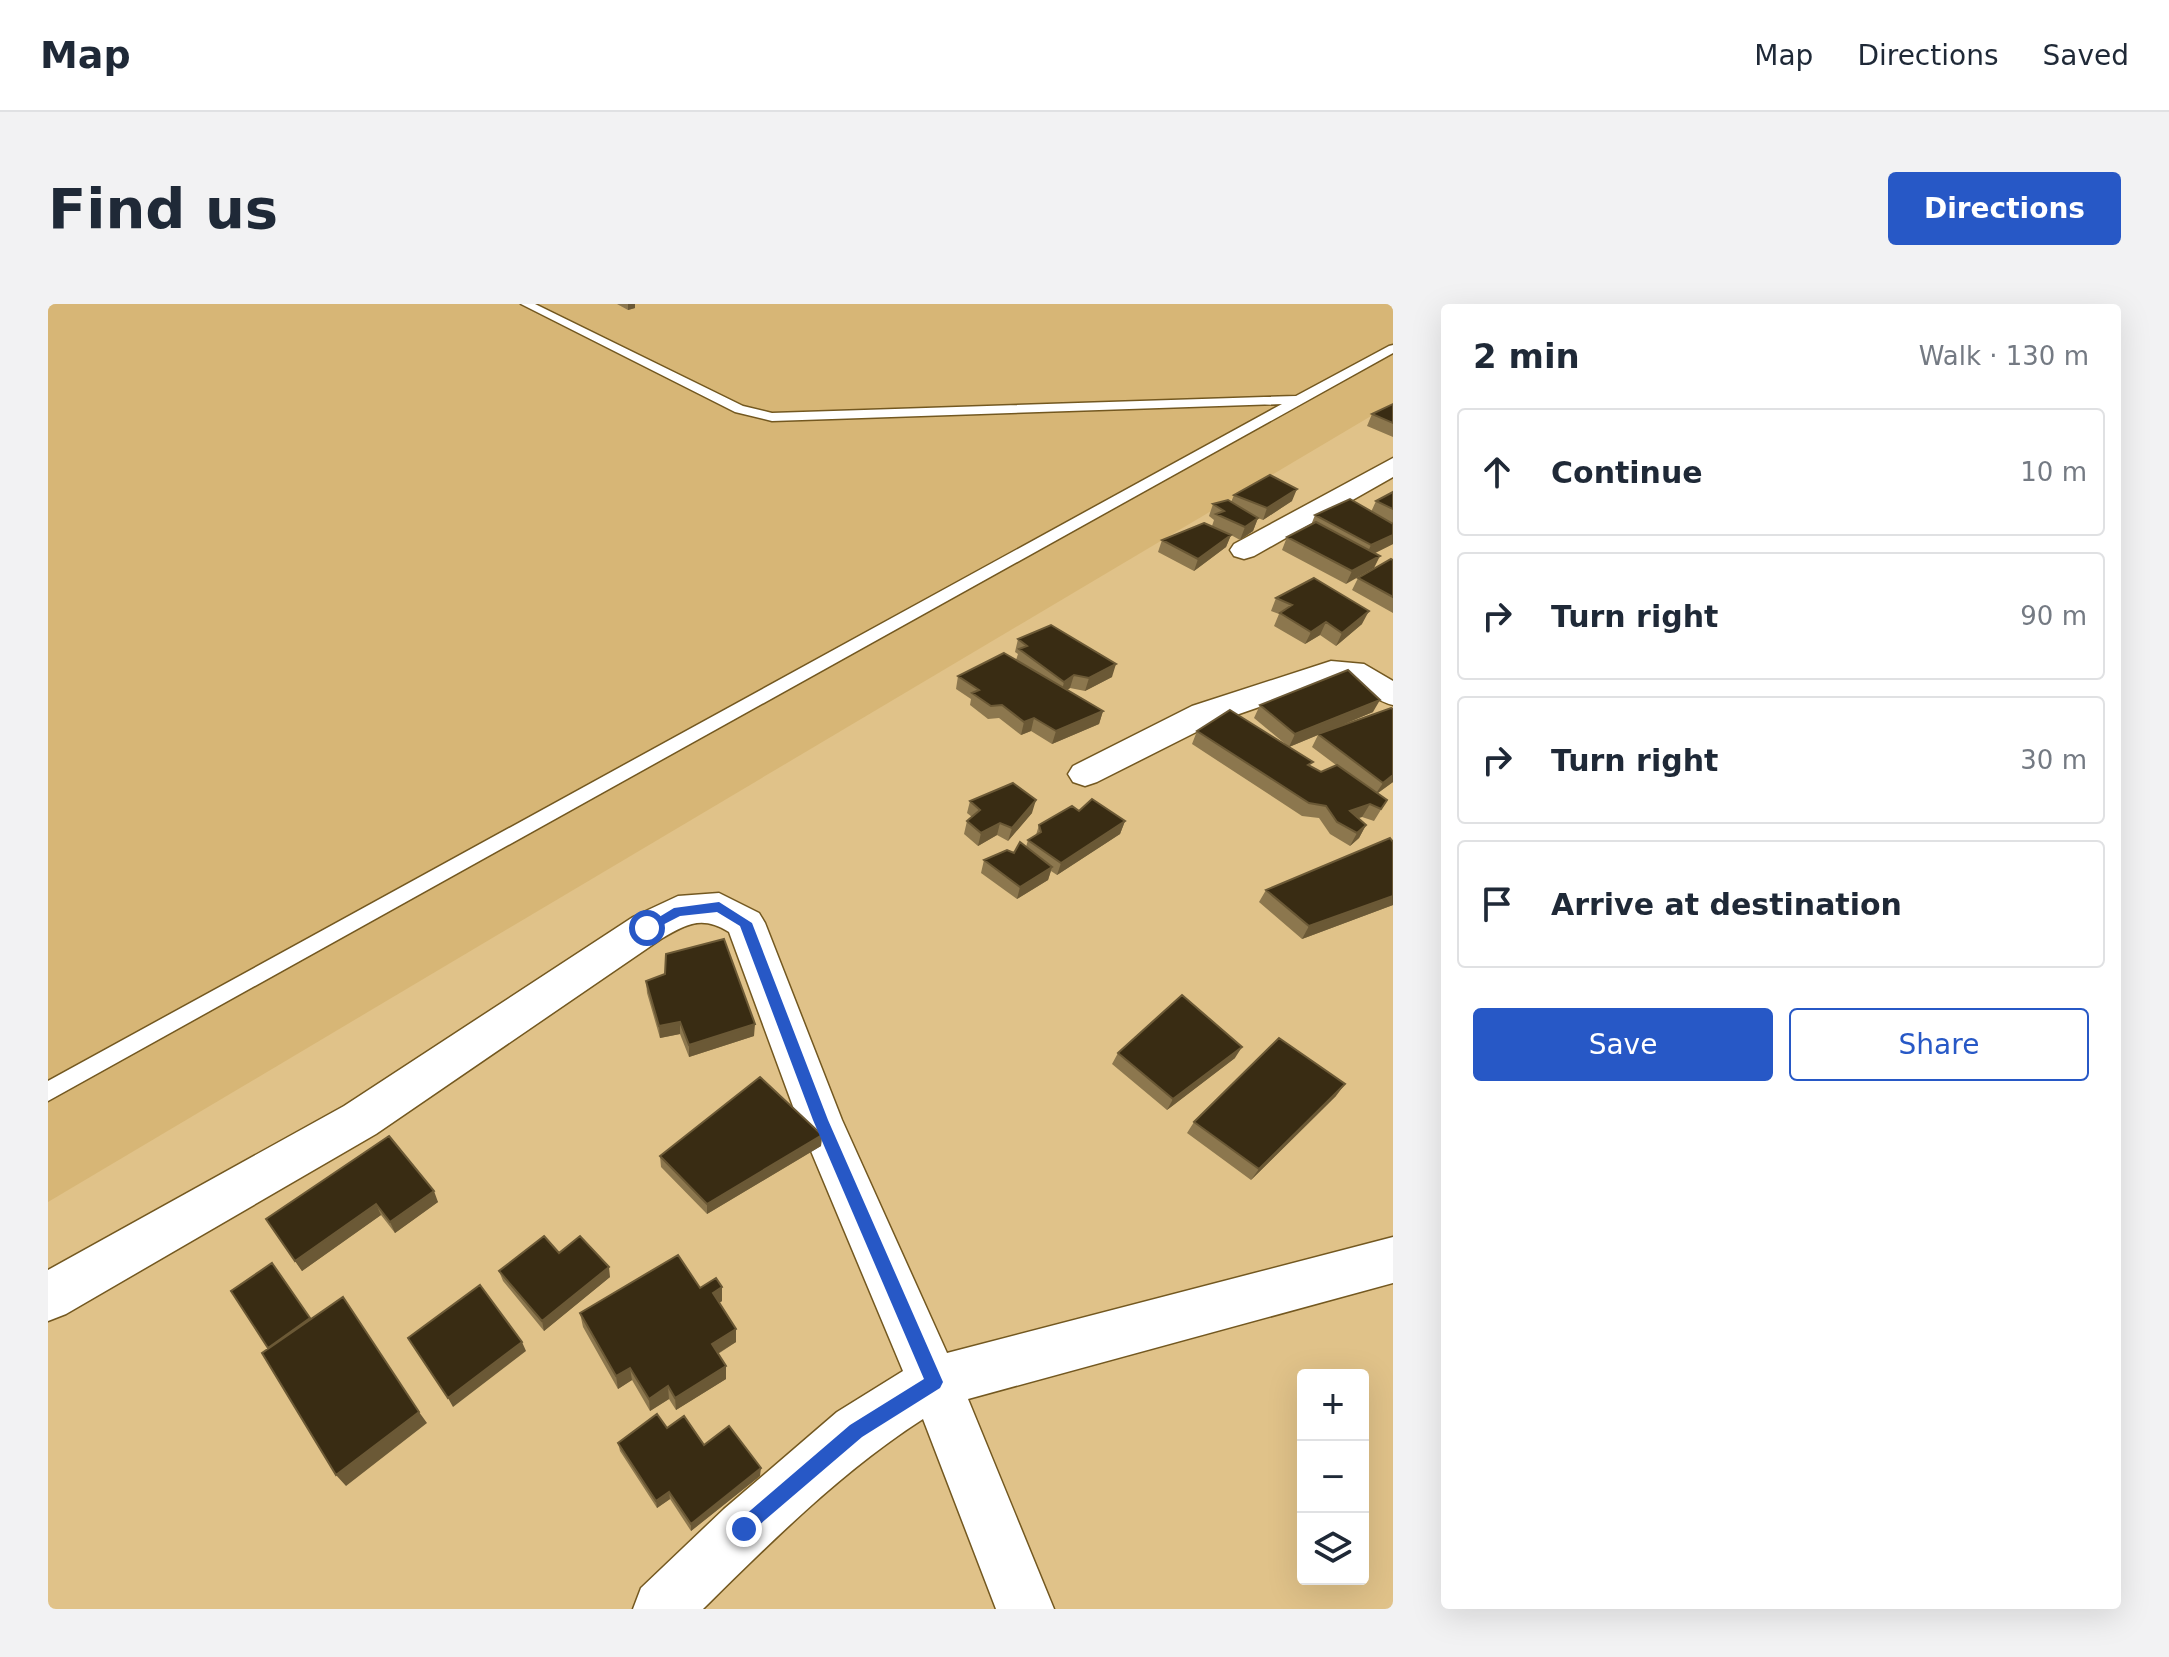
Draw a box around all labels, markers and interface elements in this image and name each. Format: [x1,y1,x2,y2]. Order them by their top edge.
text: Map [40,33,131,77]
text: Map [1754,39,1813,72]
text: Directions [1857,39,1998,72]
text: Saved [2042,39,2129,72]
button: Directions [1888,172,2121,245]
text: Find us [48,176,278,241]
text: 2 min [1473,336,1580,376]
text: Walk · 130 m [1919,341,2089,371]
icon: ahead [1475,450,1519,494]
text: Continue [1551,455,1703,490]
text: 10 m [2020,457,2087,487]
icon: right [1475,594,1519,638]
text: Turn right [1551,599,1718,634]
text: 90 m [2020,601,2087,631]
icon: right [1475,738,1519,782]
text: Turn right [1551,743,1718,778]
text: 30 m [2020,745,2087,775]
icon: arrive [1475,882,1519,926]
text: Arrive at destination [1551,887,1902,922]
route start [629,910,665,946]
button: Save [1473,1008,1773,1081]
button: Share [1789,1008,2089,1081]
map controls [1297,1369,1369,1585]
button: + [1297,1369,1369,1441]
button: − [1297,1441,1369,1513]
route end [726,1511,762,1547]
button: layers [1297,1513,1369,1585]

